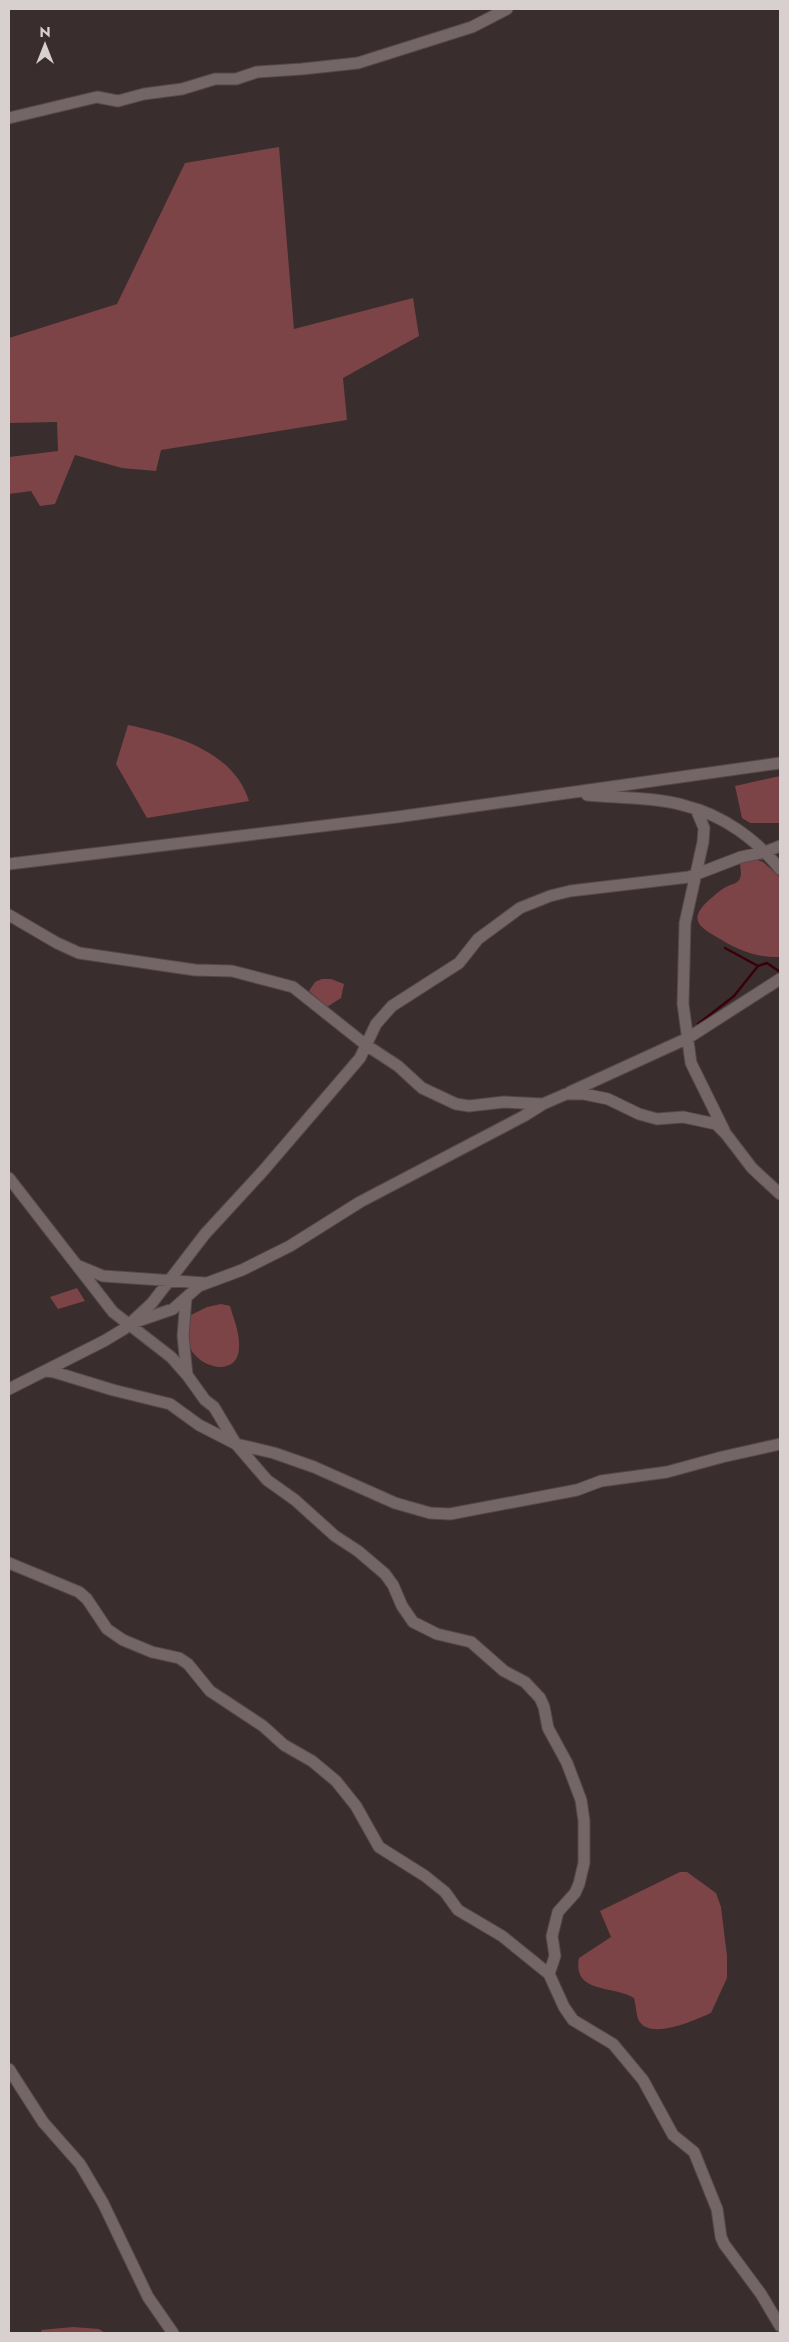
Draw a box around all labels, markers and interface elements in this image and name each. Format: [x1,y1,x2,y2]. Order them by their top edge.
north arrow [20,20,70,70]
text: N [39,22,51,42]

